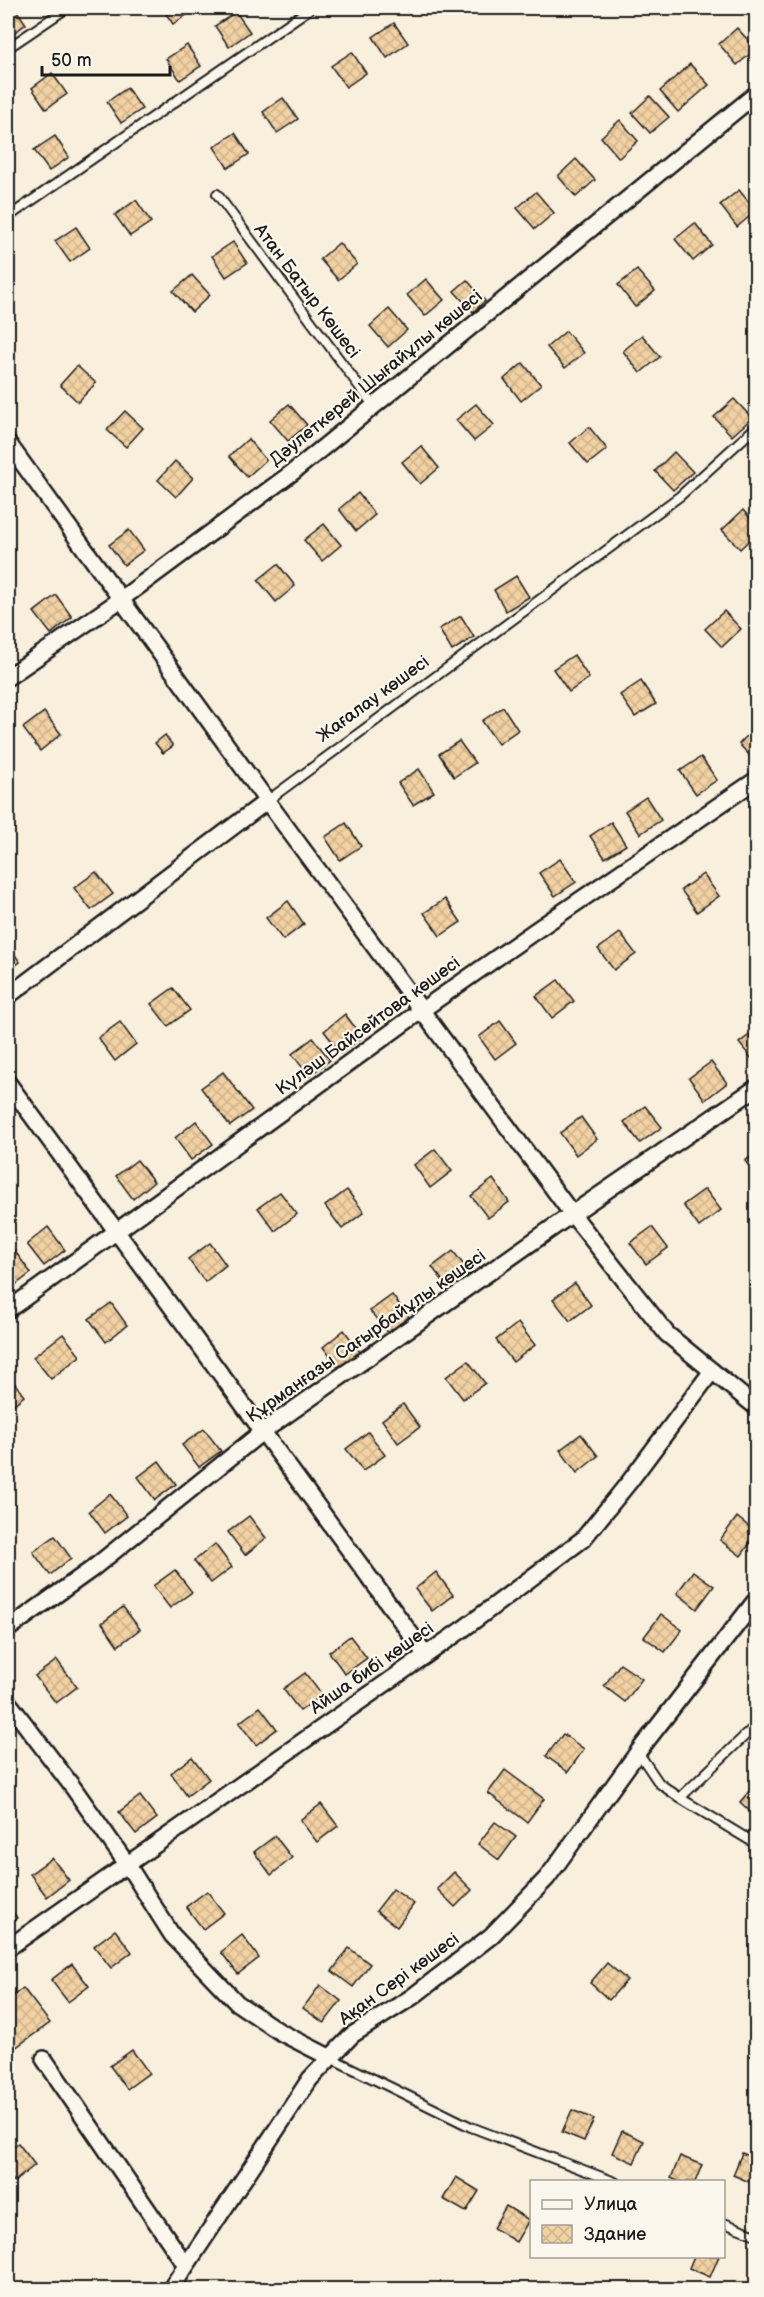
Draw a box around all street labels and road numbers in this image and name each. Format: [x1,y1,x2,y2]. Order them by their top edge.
street label: Атан Батыр Көшесі [249,219,364,362]
street label: Дәулеткерей Шығайұлы көшесі [265,286,487,470]
street label: Жағалау көшесі [313,651,433,747]
street label: Күләш Байсейтова көшесі [272,952,464,1100]
street label: Құрманғазы Сағырбайұлы көшесі [242,1245,490,1427]
street label: Айша бибі көшесі [305,1618,438,1719]
street label: Ақан Сері көшесі [334,1928,463,2030]

